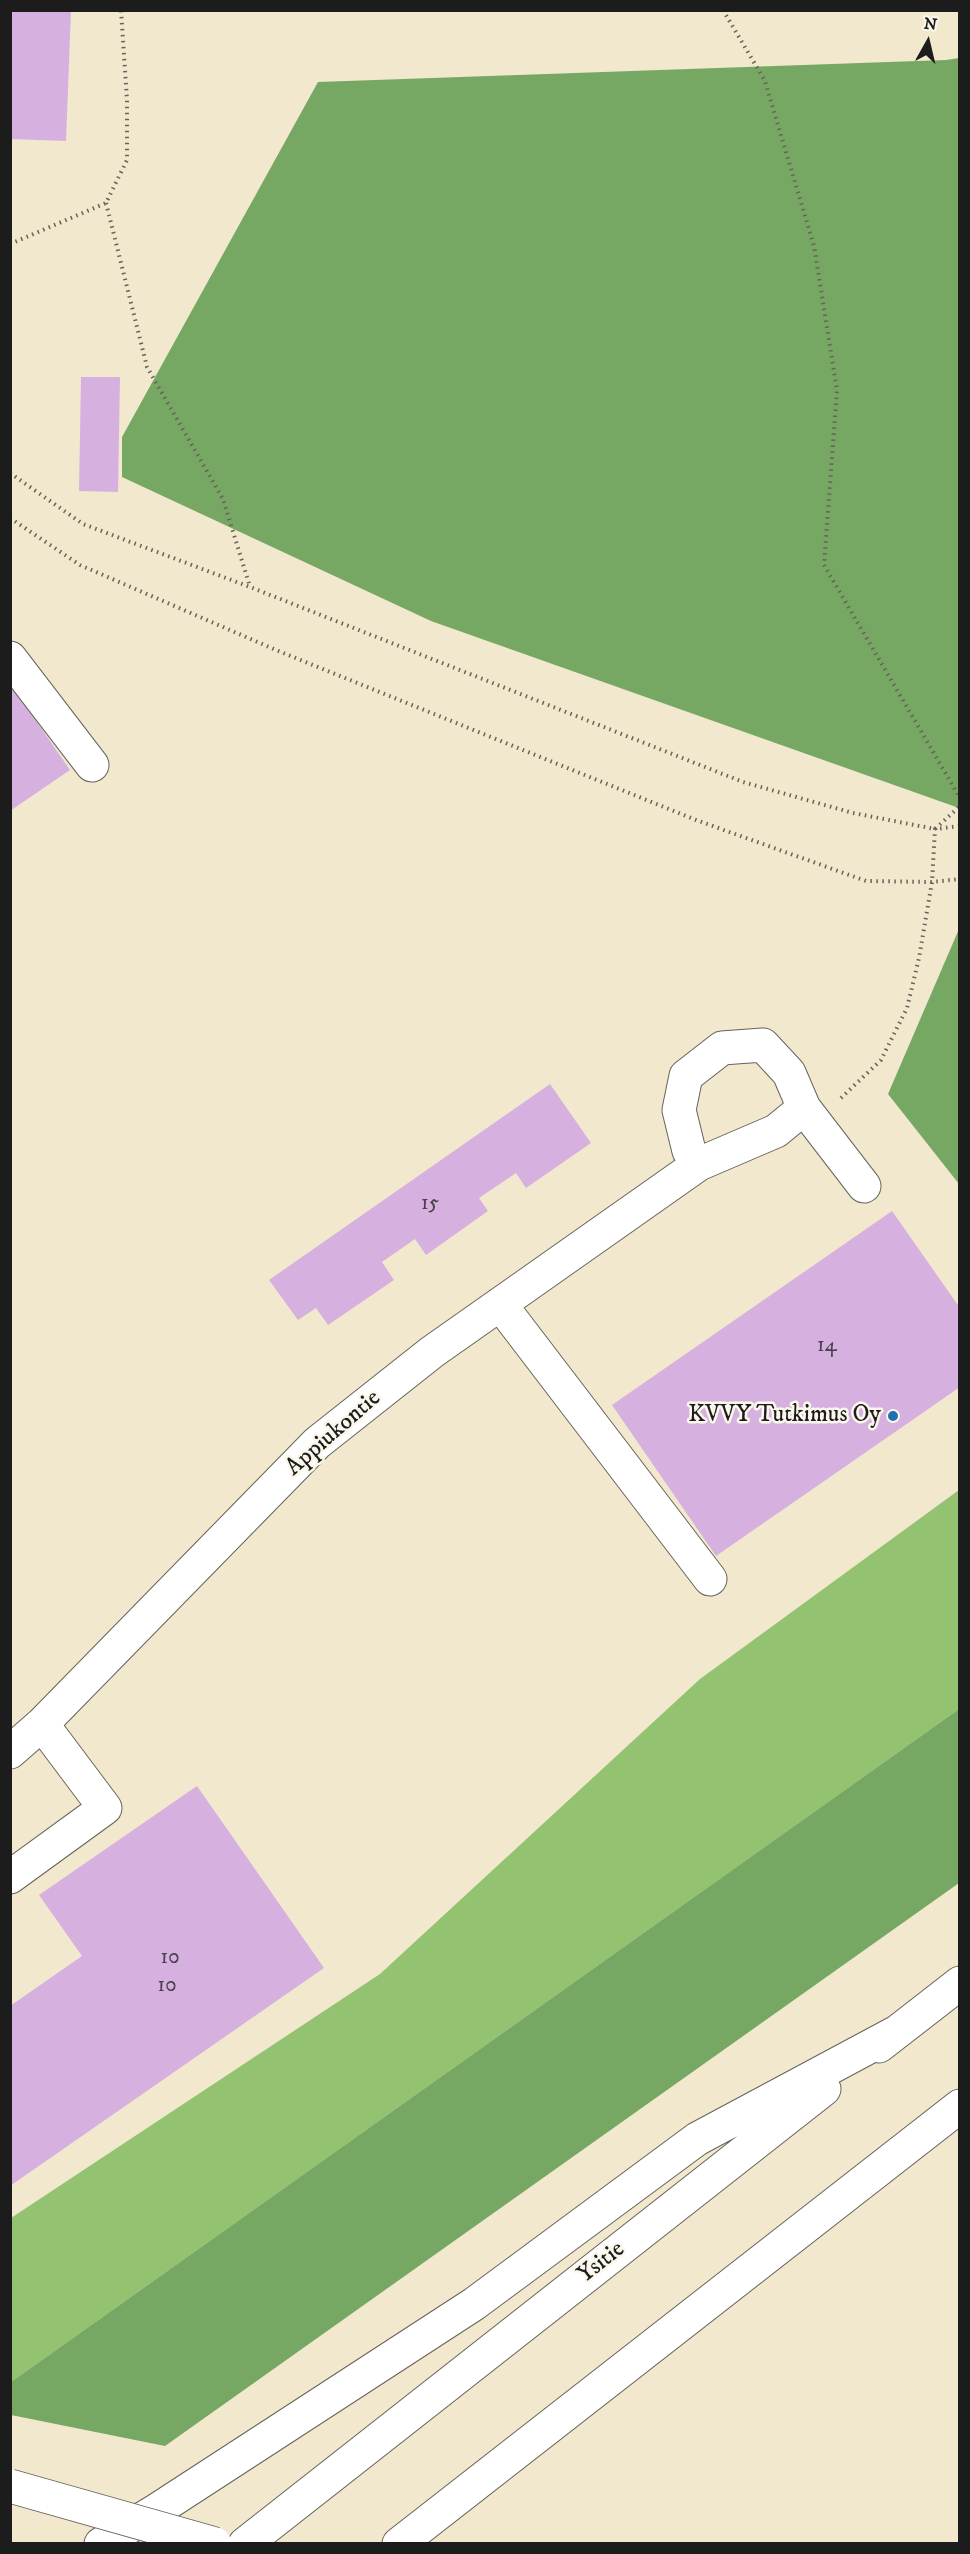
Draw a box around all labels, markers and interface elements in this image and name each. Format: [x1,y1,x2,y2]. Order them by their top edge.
north arrow [898,12,958,72]
text: N [923,13,938,35]
house number: 15 [421,1192,439,1218]
house number: 14 [817,1334,837,1360]
street label: Appiukontie [281,1385,387,1483]
place label: KVVY Tutkimus Oy [688,1402,881,1430]
marker: KVVY Tutkimus Oy [886,1409,900,1423]
house number: 10 [161,1946,179,1972]
house number: 10 [158,1974,176,2000]
street label: Ysitie [573,2236,631,2290]

